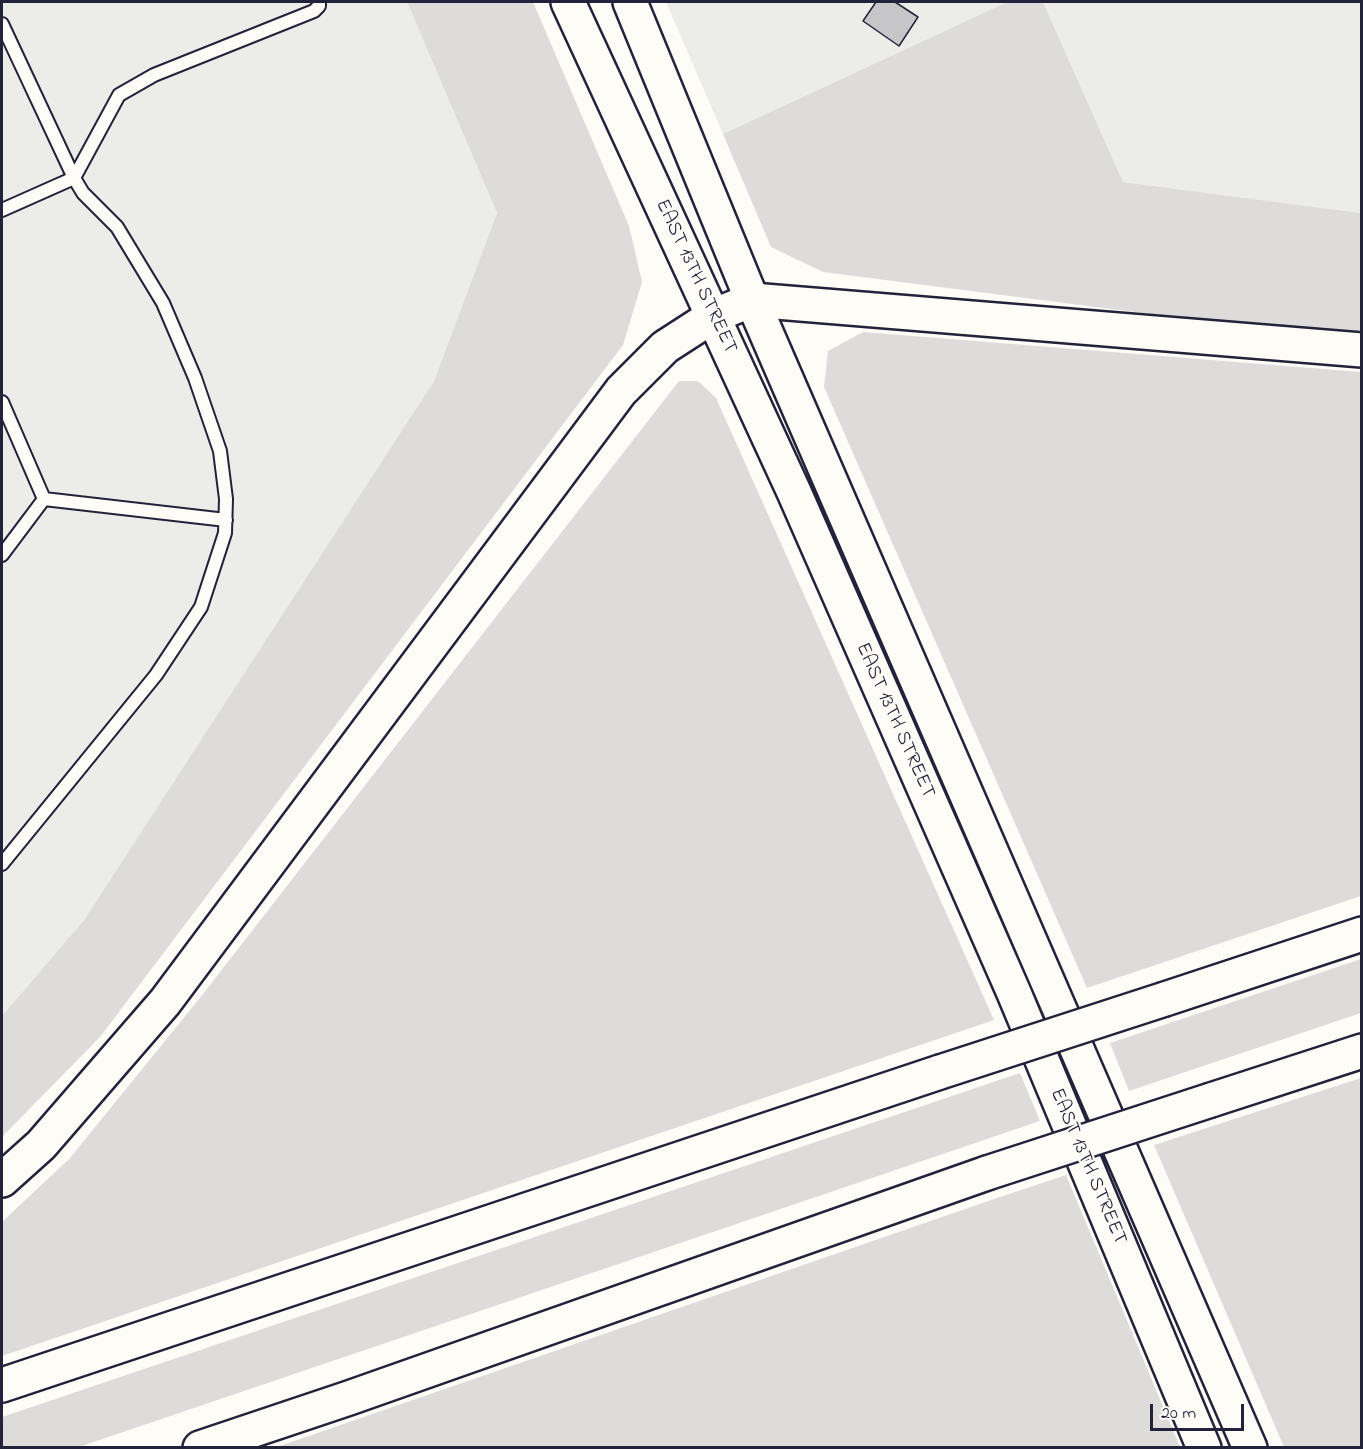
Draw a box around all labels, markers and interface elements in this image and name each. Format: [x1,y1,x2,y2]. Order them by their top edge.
street label: EAST 13TH STREET [649,196,741,358]
street label: EAST 13TH STREET [849,640,939,802]
street label: EAST 13TH STREET [1043,1085,1131,1249]
scale bar [1153,1392,1248,1430]
text: 20 m [1161,1401,1196,1427]

